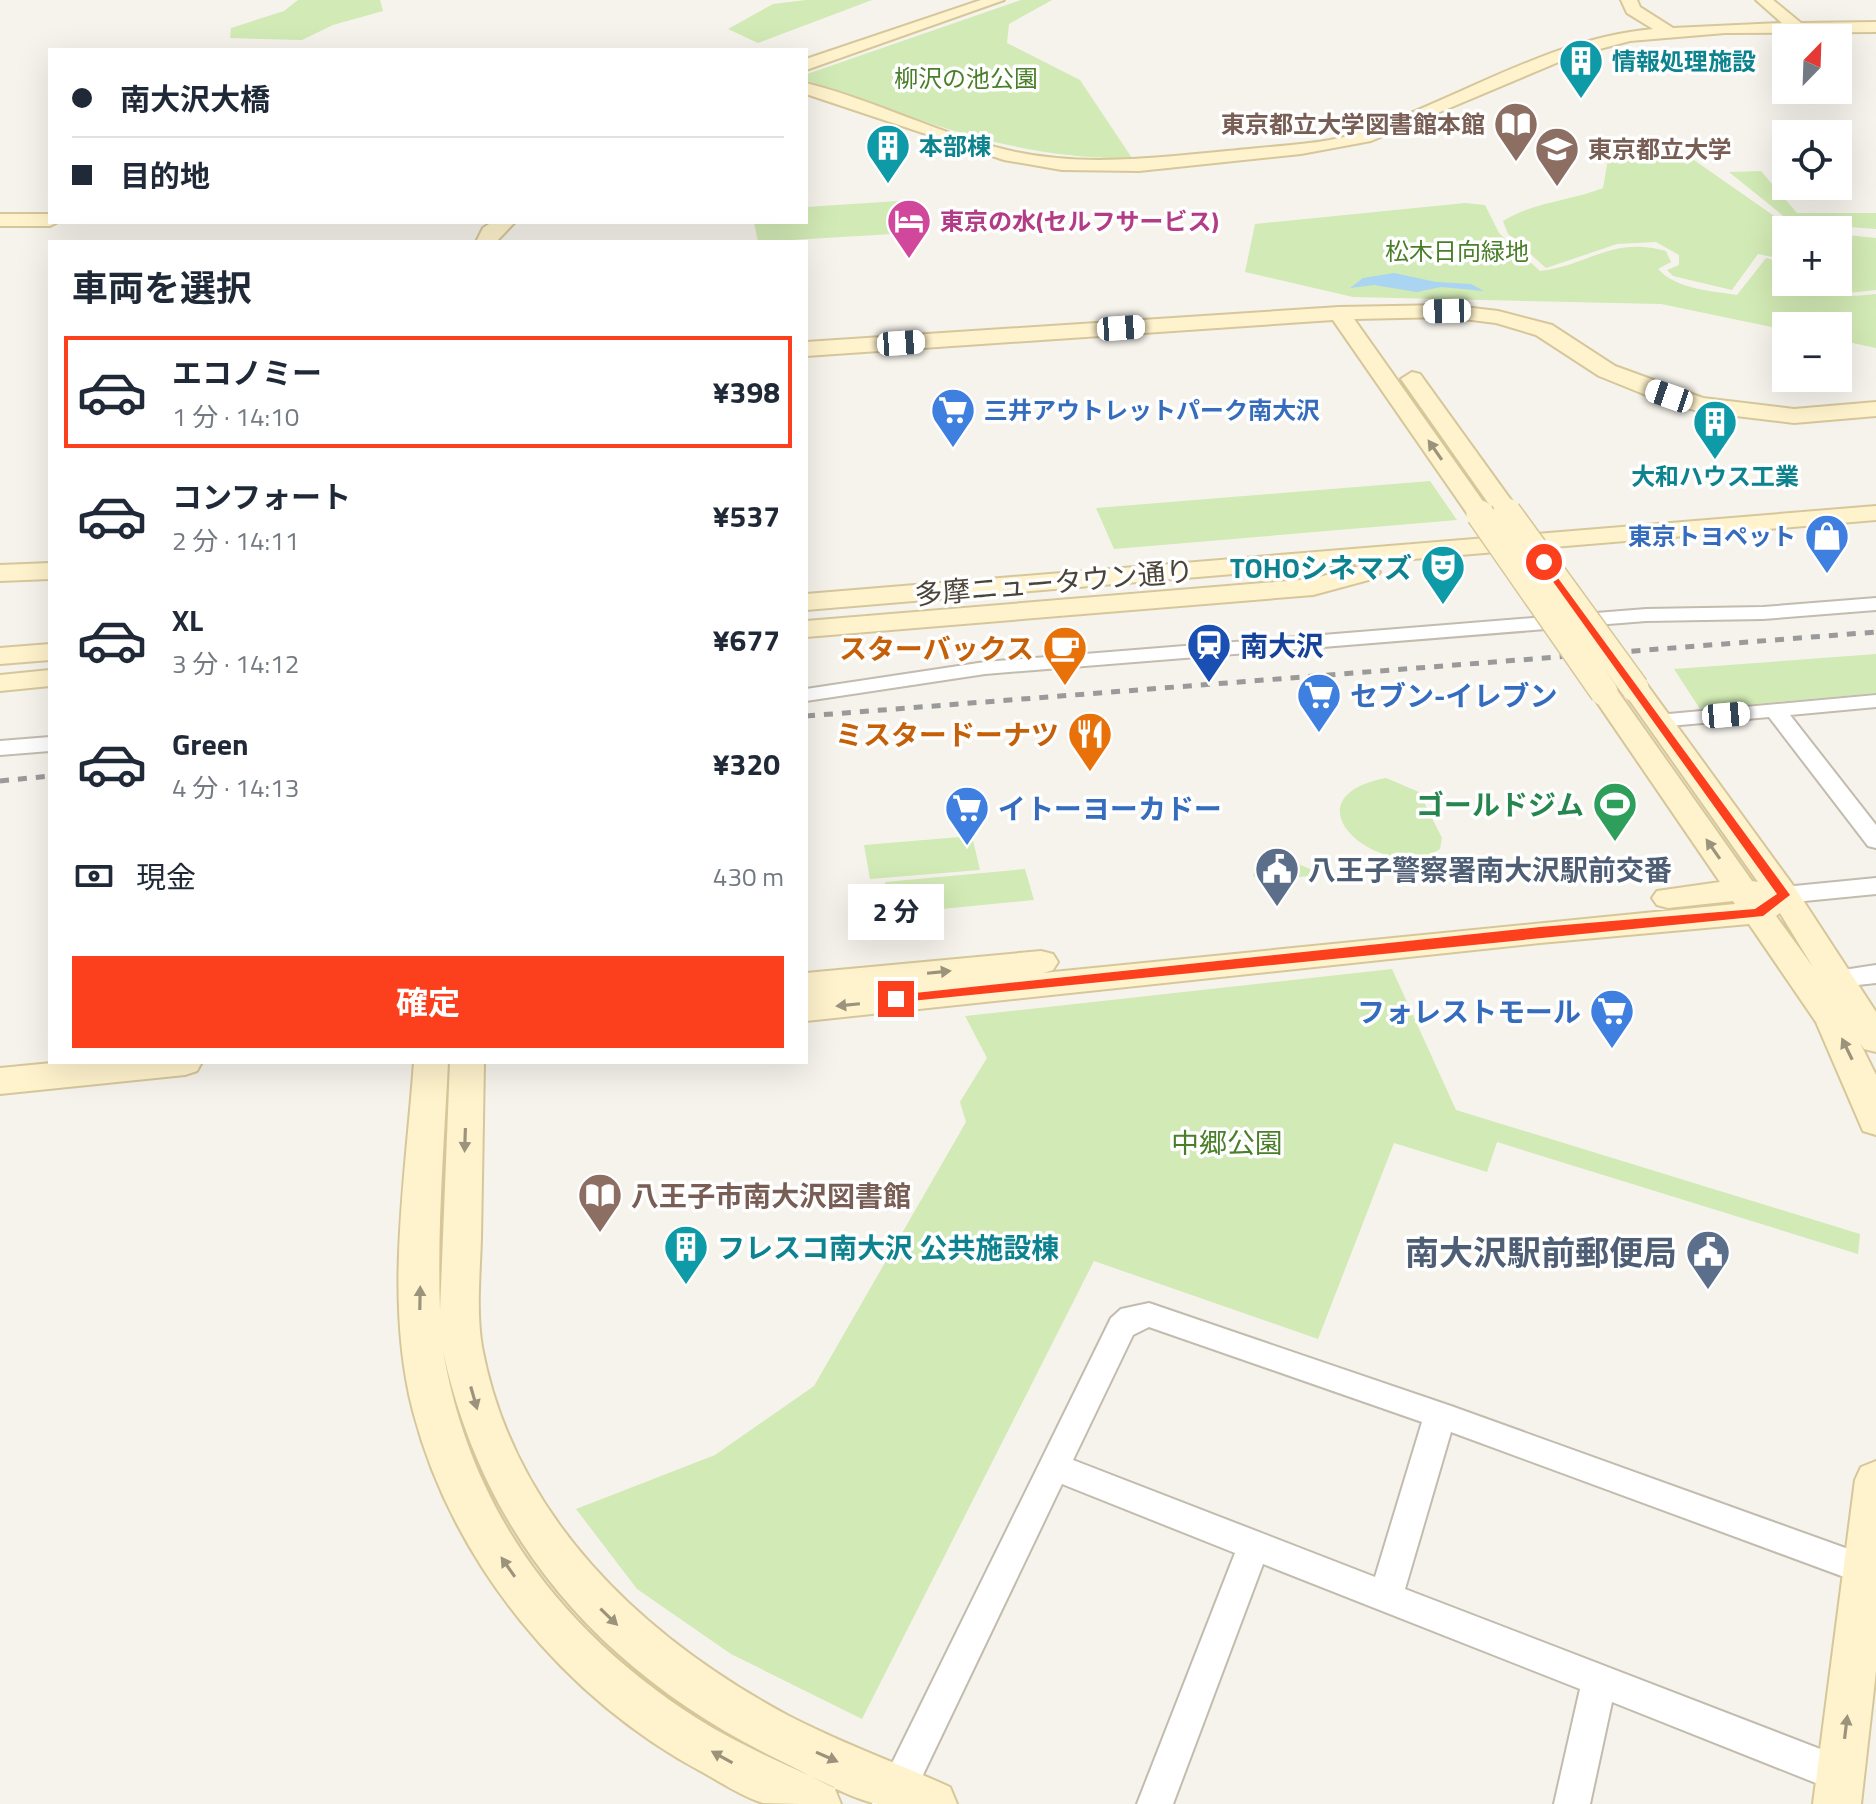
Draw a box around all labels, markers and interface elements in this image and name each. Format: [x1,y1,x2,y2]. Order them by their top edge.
north arrow [1772,24,1852,104]
map controls [1772,24,1852,392]
building icon: 情報処理施設 [1557,37,1605,100]
place label: 情報処理施設 [1612,43,1756,79]
park label: 柳沢の池公園 [894,60,1038,96]
text: 南大沢大橋 [120,76,270,122]
library icon: 東京都立大学図書館本館 [1492,100,1540,163]
place label: 東京都立大学図書館本館 [1221,106,1485,142]
button: locate [1772,120,1852,200]
building icon: 本部棟 [864,122,912,185]
school or university icon: 東京都立大学 [1533,125,1581,188]
place label: 本部棟 [919,128,991,164]
place label: 東京都立大学 [1588,131,1732,167]
text: 目的地 [120,153,210,199]
hotel icon: 東京の水(セルフサービス) [885,197,933,260]
place label: 東京の水(セルフサービス) [940,203,1219,239]
button: + [1772,216,1852,296]
park label: 松木日向緑地 [1385,233,1529,269]
text: 車両を選択 [72,260,252,315]
car [1423,299,1471,323]
button: − [1772,312,1852,392]
car [1096,314,1146,342]
car [876,329,926,357]
text: エコノミー [172,350,322,396]
icon: car [76,356,148,428]
text: ¥398 [713,369,780,415]
car [1642,377,1696,415]
supermarket icon: 三井アウトレットパーク南大沢 [929,386,977,449]
place label: 三井アウトレットパーク南大沢 [984,392,1320,428]
text: 1 分 · 14:10 [172,397,299,436]
building icon: 大和ハウス工業 [1691,398,1739,461]
one-way arrow [1428,440,1443,461]
place label: 大和ハウス工業 [1631,458,1799,494]
text: コンフォート [172,474,351,520]
icon: car [76,480,148,552]
text: ¥537 [713,493,780,539]
shop icon: 東京トヨペット [1803,512,1851,575]
place label: 東京トヨペット [1628,518,1796,554]
text: 2 分 · 14:11 [172,521,299,560]
theatre icon: TOHOシネマズ [1419,543,1467,606]
route start [1526,544,1562,580]
place label: TOHOシネマズ [1230,546,1412,589]
street label: 多摩ニュータウン通り [913,548,1195,616]
text: XL [172,597,203,643]
icon: car [76,604,148,676]
text: ¥677 [713,617,780,663]
station icon: 南大沢 [1185,621,1233,684]
cafe icon: スターバックス [1041,624,1089,687]
place label: 南大沢 [1240,624,1324,667]
place label: スターバックス [839,627,1034,670]
text: 3 分 · 14:12 [172,644,299,683]
supermarket icon: セブン-イレブン [1295,671,1343,734]
place label: セブン-イレブン [1350,674,1557,717]
car [1701,701,1751,729]
restaurant icon: ミスタードーナツ [1066,710,1114,773]
place label: ミスタードーナツ [835,713,1059,756]
text: Green [172,721,249,767]
icon: car [76,728,148,800]
text: ¥320 [713,741,780,787]
text: 4 分 · 14:13 [172,768,299,807]
sports icon: ゴールドジム [1591,780,1639,843]
place label: ゴールドジム [1416,783,1584,826]
supermarket icon: イトーヨーカドー [943,784,991,847]
place label: イトーヨーカドー [998,787,1222,830]
one-way arrow [1706,839,1721,860]
public building icon: 八王子警察署南大沢駅前交番 [1253,845,1301,908]
place label: 八王子警察署南大沢駅前交番 [1308,848,1672,891]
icon: cash [72,854,116,898]
text: 現金 [136,854,196,900]
text: 430 m [713,857,784,896]
callout: 2 分 [848,883,944,939]
text: 2 分 [873,892,919,931]
button: 確定 [72,956,784,1048]
one-way arrow [927,965,952,978]
route end [878,981,914,1017]
supermarket icon: フォレストモール [1588,987,1636,1050]
place label: フォレストモール [1357,990,1581,1033]
one-way arrow [835,998,860,1011]
one-way arrow [1840,1038,1854,1061]
park label: 中郷公園 [1171,1121,1283,1164]
one-way arrow [458,1128,471,1153]
library icon: 八王子市南大沢図書館 [576,1171,624,1234]
place label: 八王子市南大沢図書館 [631,1174,911,1217]
building icon: フレスコ南大沢 公共施設棟 [662,1223,710,1286]
place label: フレスコ南大沢 公共施設棟 [717,1226,1059,1269]
place label: 南大沢駅前郵便局 [1405,1226,1677,1278]
public building icon: 南大沢駅前郵便局 [1684,1228,1732,1291]
one-way arrow [414,1285,427,1310]
one-way arrow [468,1387,481,1411]
one-way arrow [501,1557,516,1578]
one-way arrow [599,1607,618,1626]
one-way arrow [1840,1714,1853,1739]
one-way arrow [710,1750,733,1764]
one-way arrow [815,1750,839,1763]

